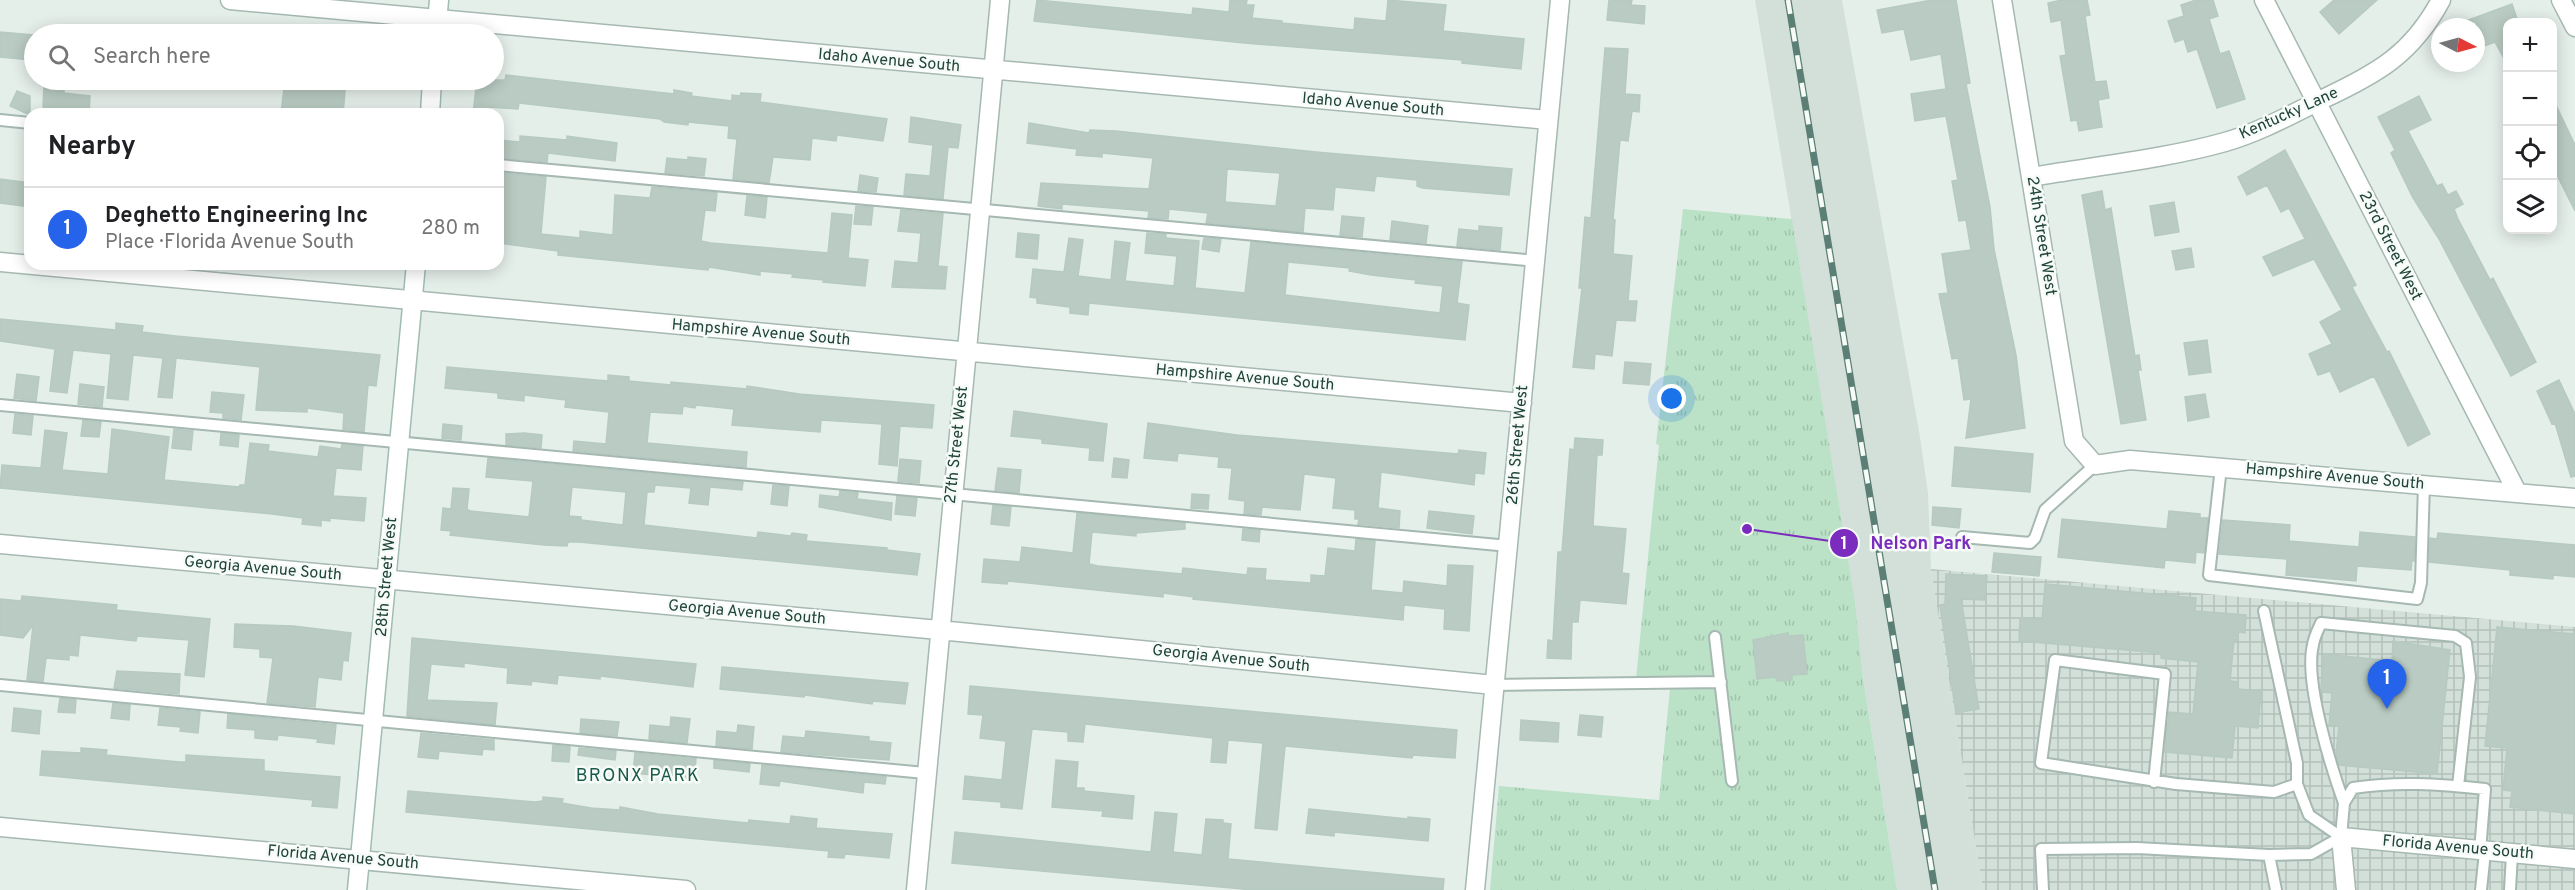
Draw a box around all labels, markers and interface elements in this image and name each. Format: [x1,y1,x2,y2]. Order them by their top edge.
north arrow [2431,18,2485,72]
map controls [2503,18,2557,234]
button: + [2503,18,2557,72]
search box [24,24,504,90]
icon: search [45,41,78,74]
text: Search here [93,44,211,71]
street label: Idaho Avenue South [817,45,961,77]
button: − [2503,72,2557,126]
street label: Kentucky Lane [2236,83,2342,145]
street label: Idaho Avenue South [1301,89,1445,121]
button: locate [2503,126,2557,180]
text: Nearby [48,131,136,164]
street label: 24th Street West [2022,175,2060,297]
button: layers [2503,180,2557,234]
street label: 23rd Street West [2354,188,2426,304]
text: Deghetto Engineering Inc [105,203,368,230]
text: 1 [64,216,72,242]
text: 280 m [421,216,480,242]
text: Place · Florida Avenue South [105,230,354,256]
street label: Hampshire Avenue South [671,315,851,351]
street label: Hampshire Avenue South [1155,360,1335,396]
street label: 26th Street West [1503,384,1533,506]
your location [1657,384,1686,413]
street label: 27th Street West [941,385,973,505]
street label: Hampshire Avenue South [2245,459,2425,495]
street label: 28th Street West [372,516,402,638]
callout: Nelson Park [1829,525,1984,561]
text: 1 [1840,533,1848,556]
text: Nelson Park [1871,533,1971,556]
street label: Georgia Avenue South [183,552,343,586]
street label: Georgia Avenue South [667,596,827,630]
street label: Georgia Avenue South [1151,641,1311,677]
pin: 1 [2368,660,2406,709]
district label: BRONX PARK [576,765,700,788]
street label: Florida Avenue South [2381,831,2535,865]
street label: Florida Avenue South [266,841,420,875]

